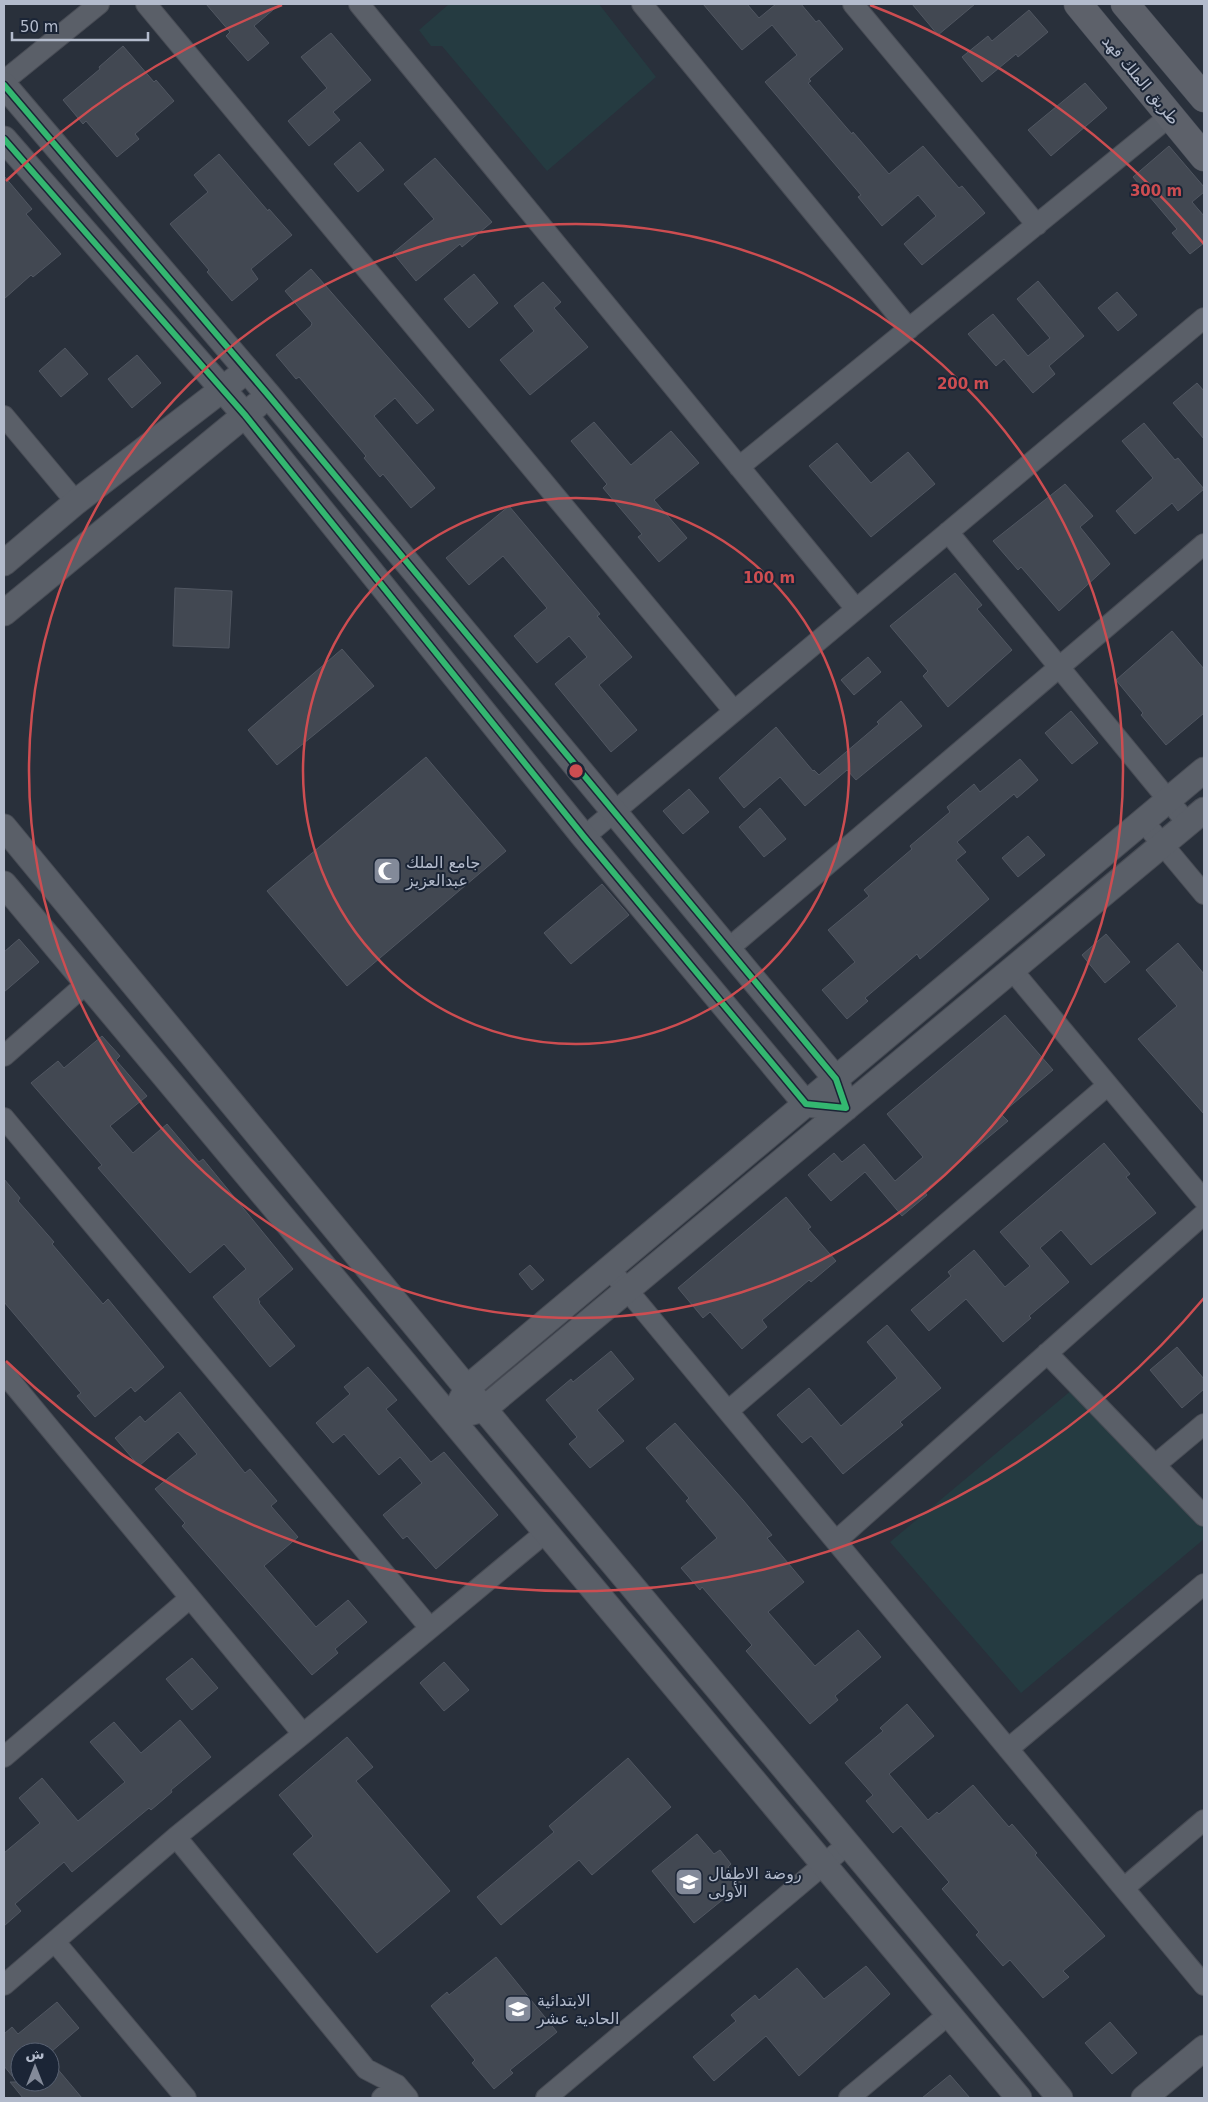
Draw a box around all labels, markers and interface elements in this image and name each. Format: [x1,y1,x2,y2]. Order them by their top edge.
scale bar [12,10,149,42]
text: 50 m [20,18,58,36]
street label: طريق الملك فهد [1098,32,1184,129]
text: 300 m [1130,182,1182,200]
text: 200 m [937,375,989,393]
text: 100 m [743,569,795,587]
centre of rings [567,762,585,780]
place label: جامع الملك عبدالعزيز [405,853,480,891]
mosque icon: جامع الملك عبدالعزيز [372,856,402,886]
place label: روضة الاطفال الأولى [708,1864,802,1902]
school or university icon: روضة الاطفال الأولى [674,1867,704,1897]
place label: الابتدائية الحادية عشر [536,1991,619,2029]
school or university icon: الابتدائية الحادية عشر [503,1994,533,2024]
north arrow [10,2042,60,2092]
text: ش [25,2046,45,2062]

